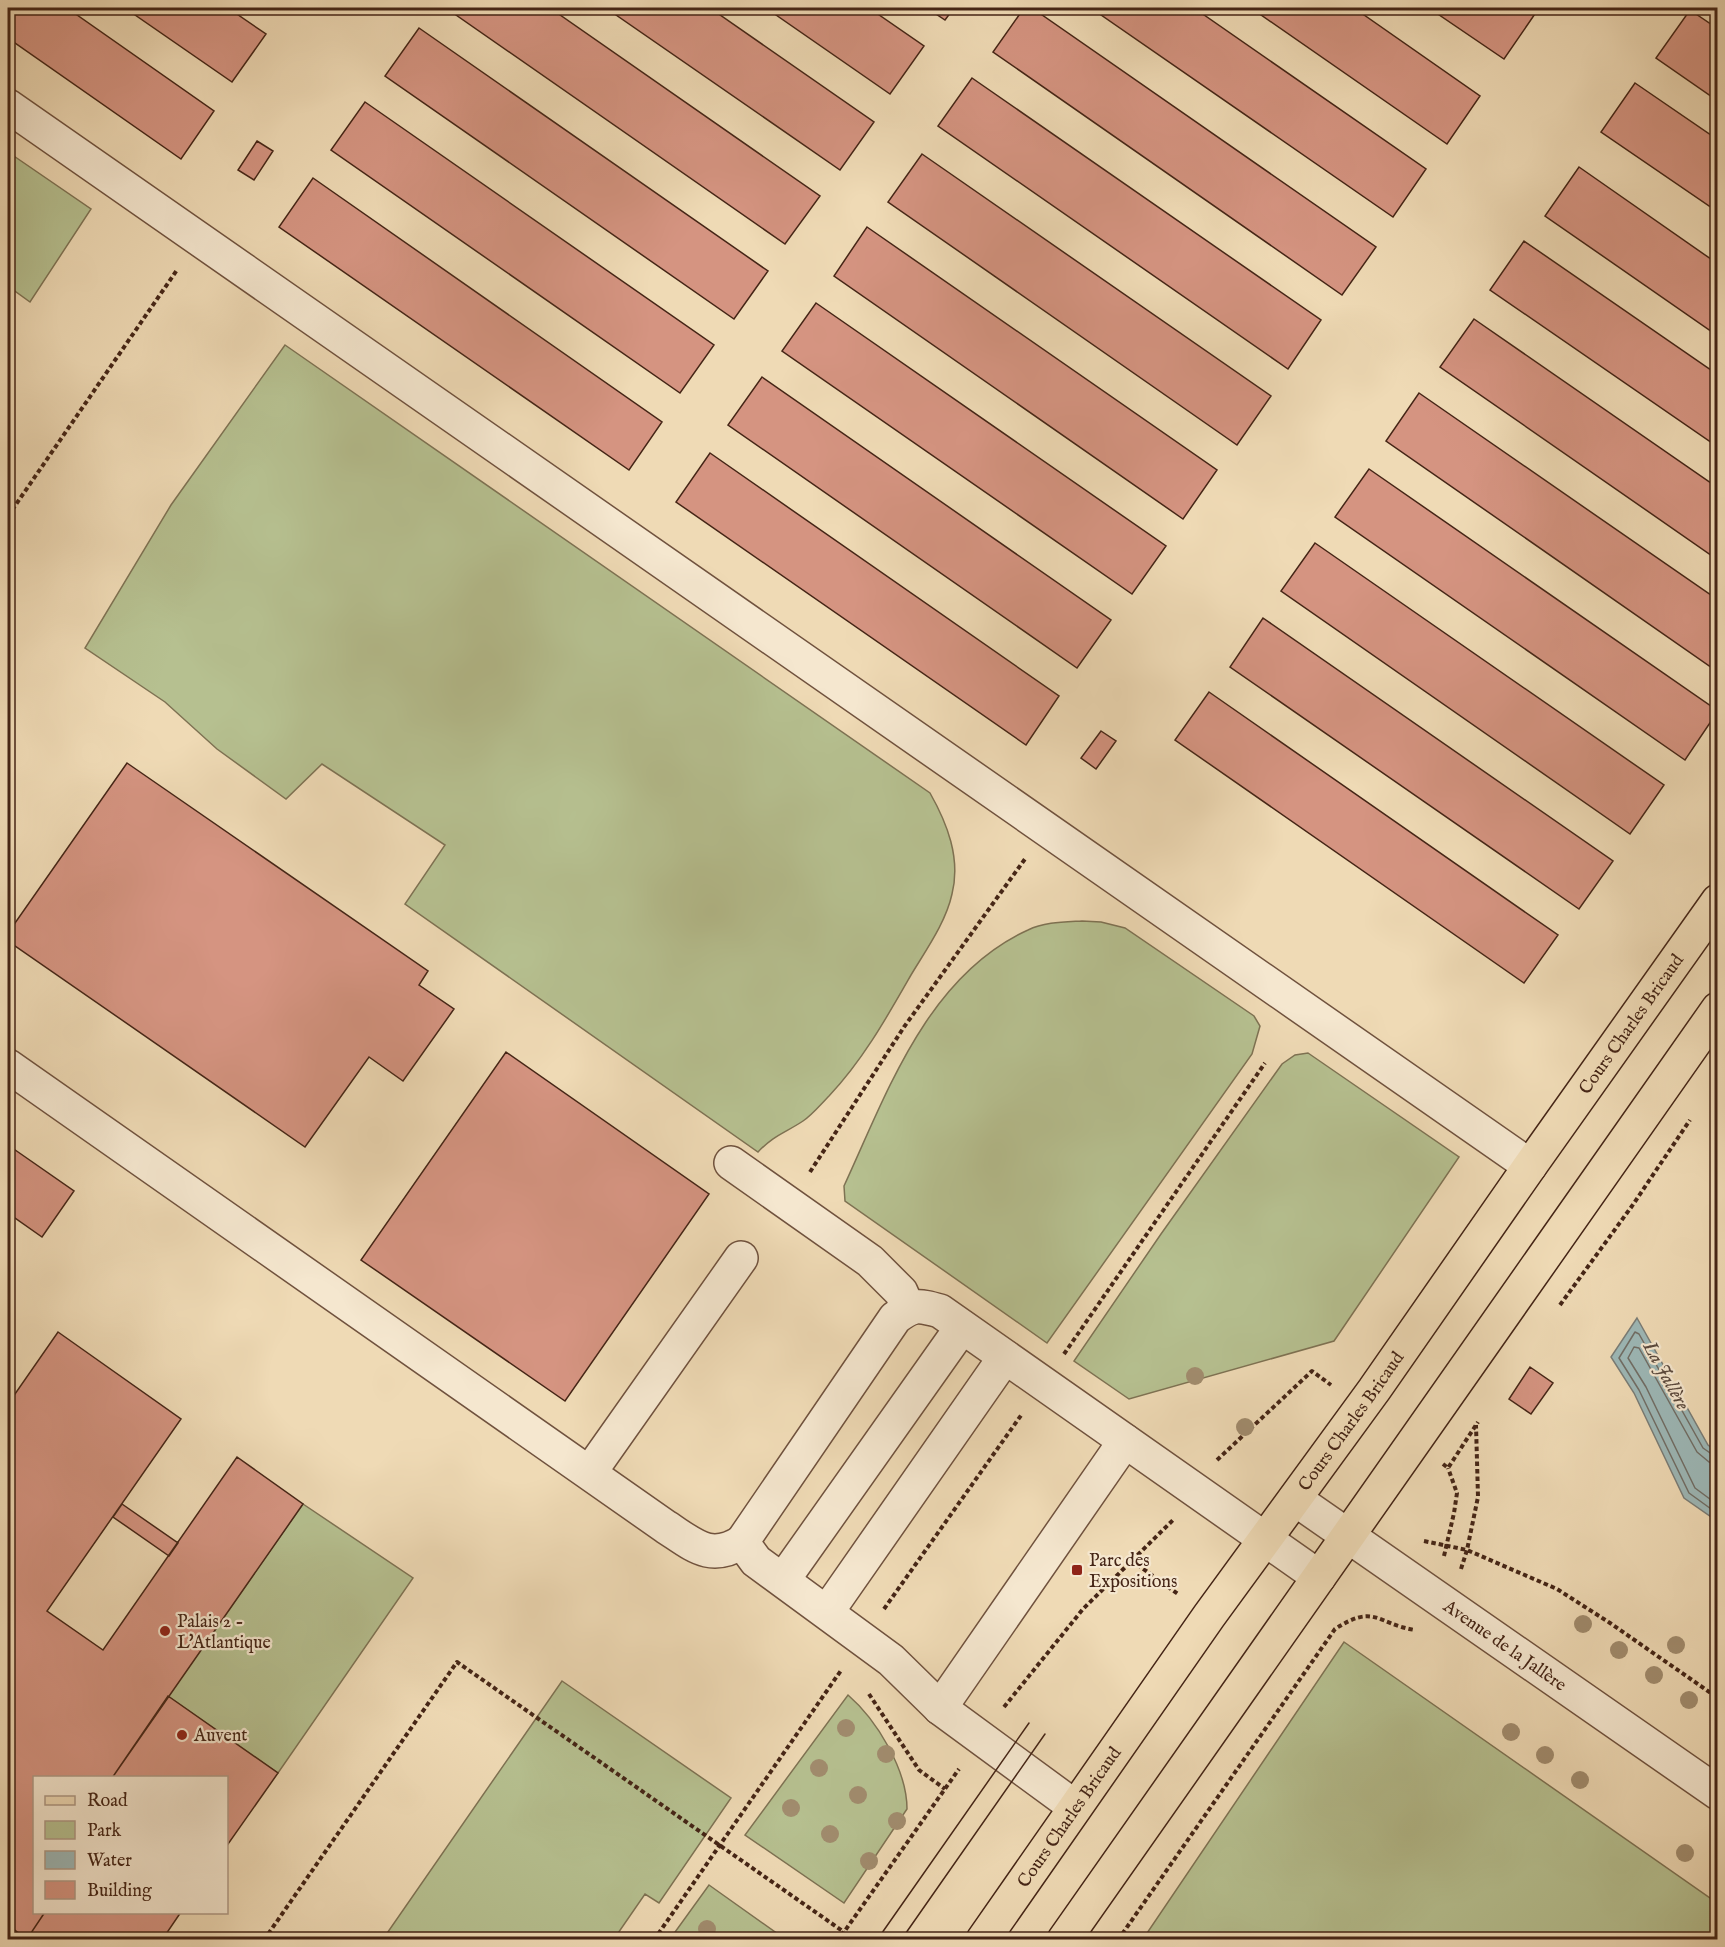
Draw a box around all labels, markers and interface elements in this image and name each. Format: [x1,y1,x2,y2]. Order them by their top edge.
street label: Cours Charles Bricaud [1574,950,1690,1099]
water label: La Jallère [1636,1336,1695,1415]
street label: Cours Charles Bricaud [1294,1347,1410,1496]
place label: Parc des Expositions [1089,1550,1177,1594]
marker: Parc des Expositions [1070,1563,1084,1577]
street label: Avenue de la Jallère [1437,1595,1570,1697]
place label: Palais 2 - L'Atlantique [177,1611,271,1655]
marker: Palais 2 - L'Atlantique [158,1624,172,1638]
place label: Auvent [193,1725,247,1748]
marker: Auvent [175,1728,189,1742]
street label: Cours Charles Bricaud [1013,1743,1127,1893]
legend [33,1776,228,1914]
text: Road [87,1790,128,1813]
text: Park [87,1820,122,1843]
text: Water [87,1850,132,1873]
text: Building [87,1880,152,1903]

